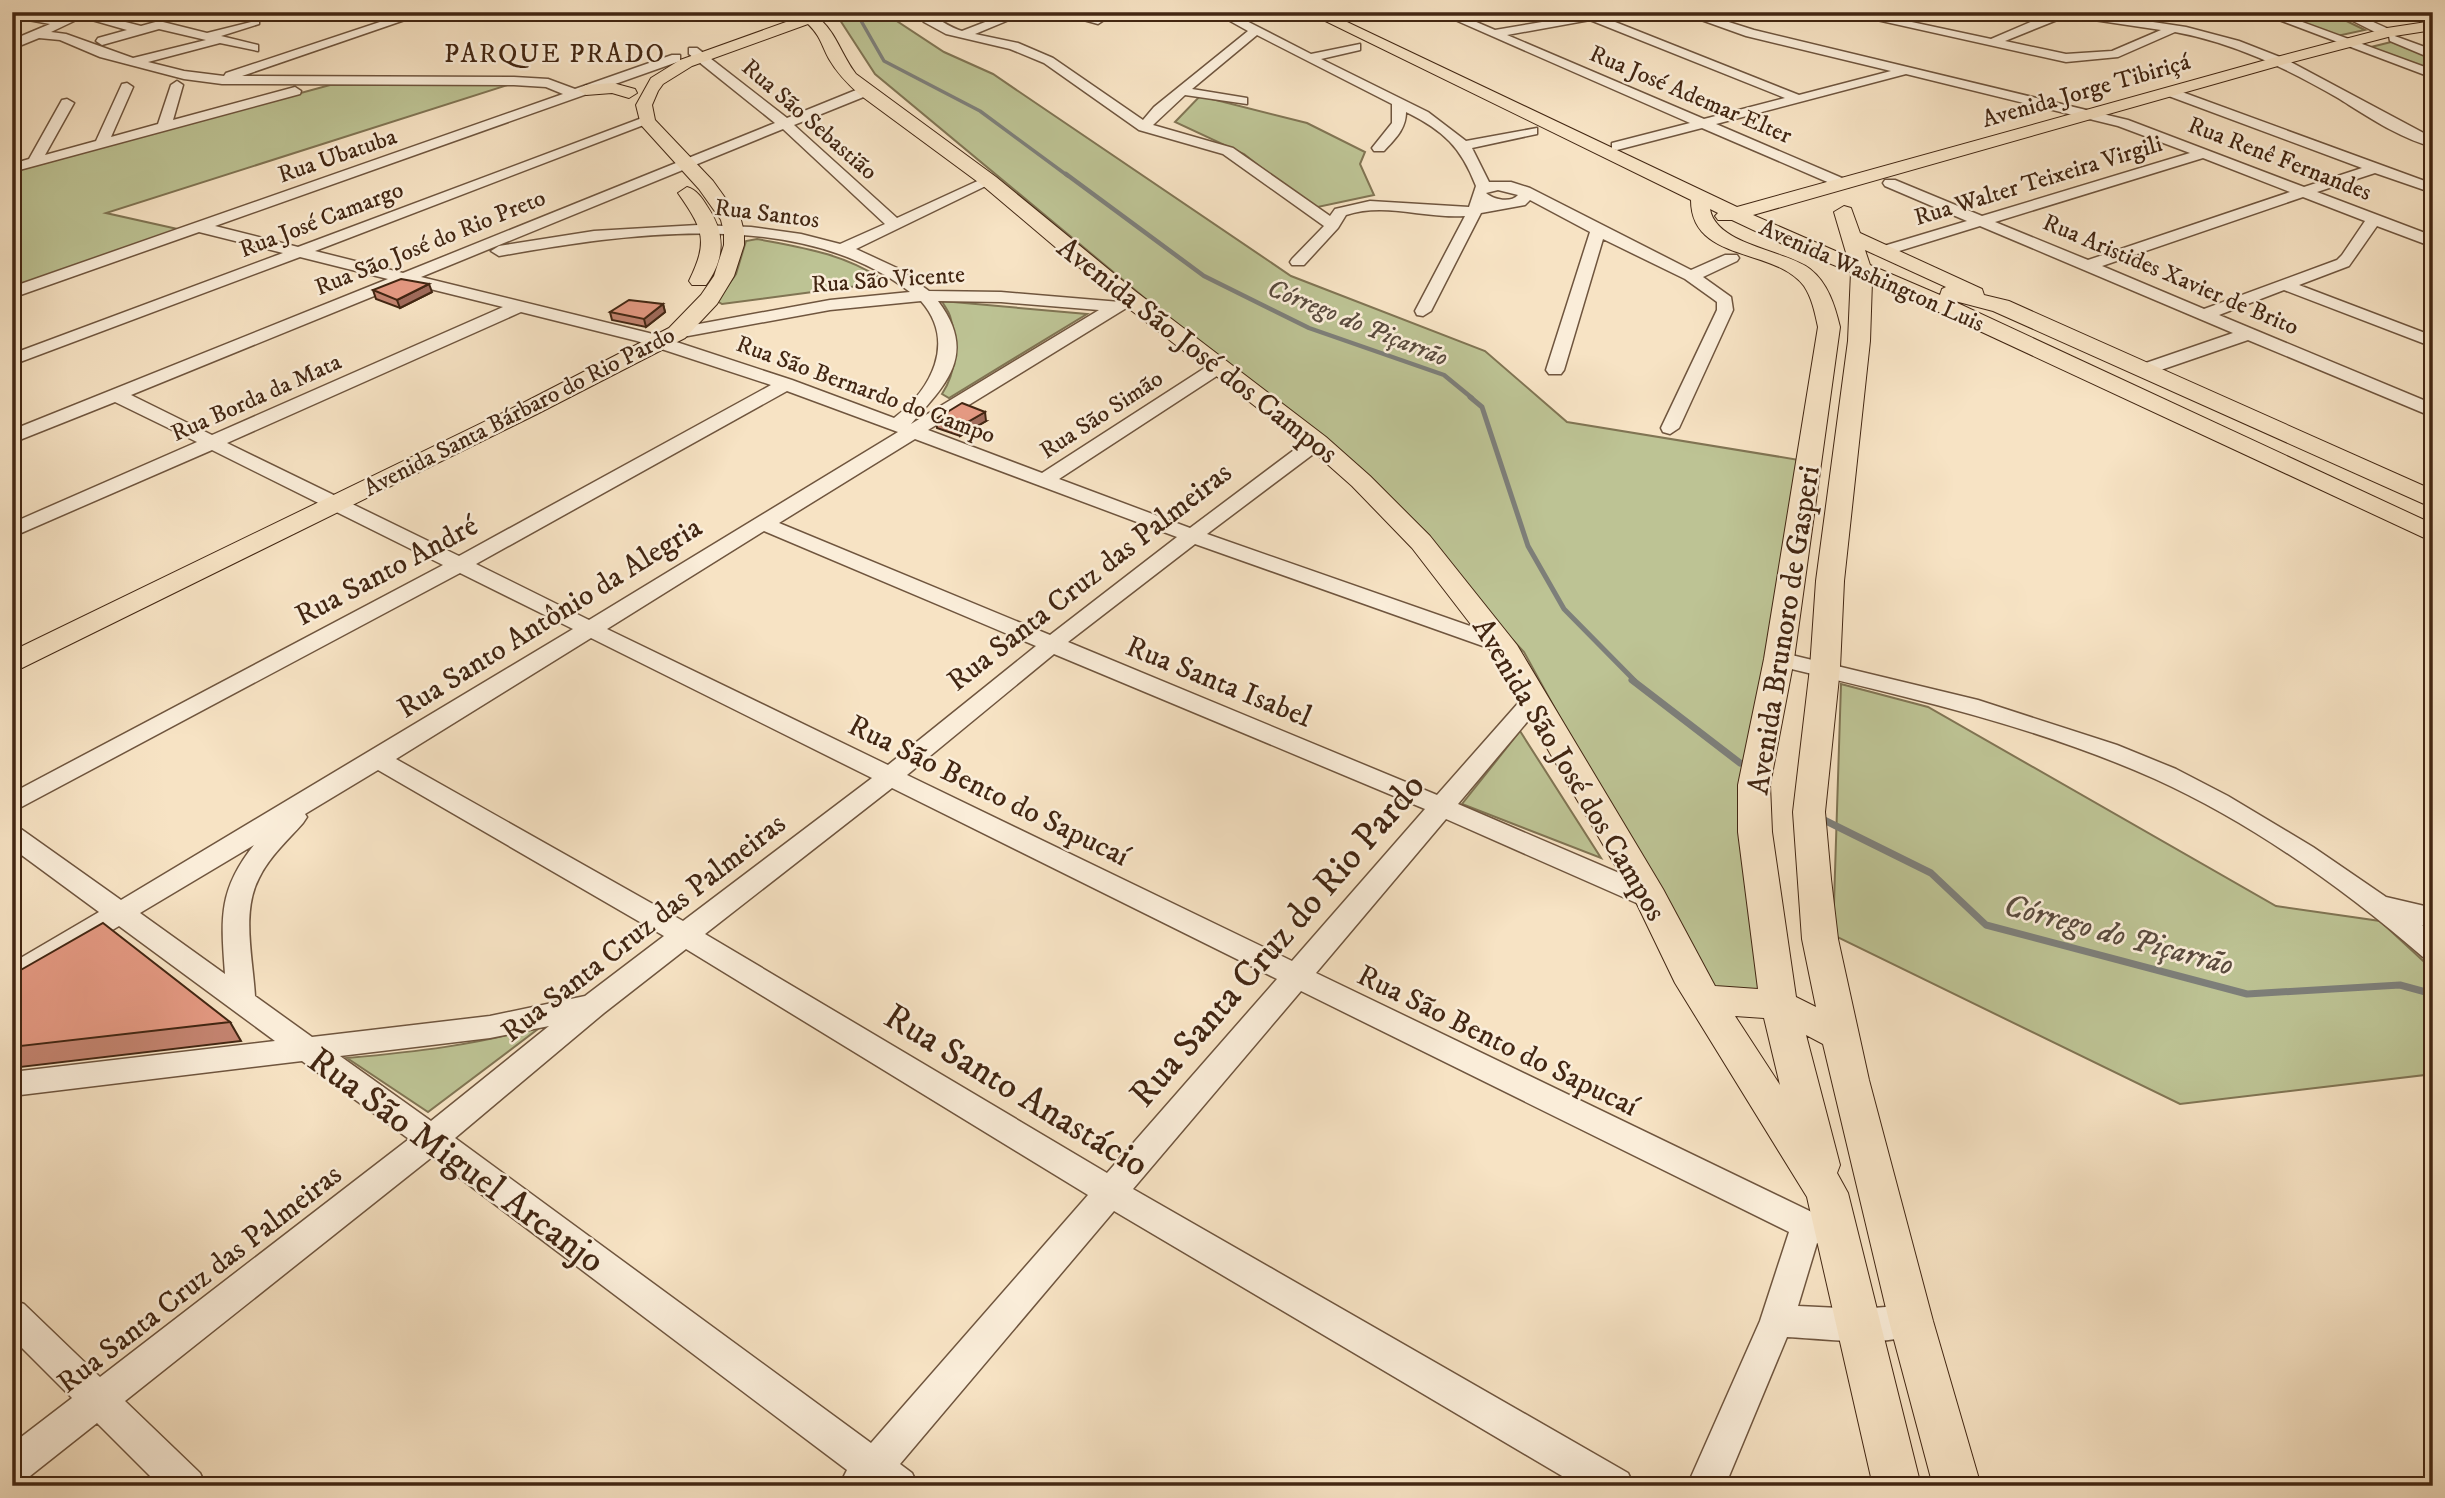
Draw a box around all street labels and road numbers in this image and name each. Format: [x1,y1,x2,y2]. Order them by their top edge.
street label: Rua José Ademar Elter [1585,39,1796,151]
street label: Avenida Jorge Tibiriçá [1979,47,2195,135]
street label: Rua São Sebastião [735,53,883,187]
street label: Rua Renê Fernandes [2184,110,2376,208]
street label: Rua Ubatuba [274,121,401,190]
street label: Rua Walter Teixeira Virgili [1911,129,2166,233]
street label: Rua José Camargo [235,175,408,265]
street label: Rua São José do Rio Preto [311,183,550,303]
street label: Rua Santos [713,193,821,235]
street label: Rua Aristides Xavier de Brito [2038,207,2303,342]
street label: Avenida Washington Luis [1754,213,1989,339]
street label: Avenida São José dos Campos [1049,230,1345,473]
street label: Rua São Vicente [810,260,966,300]
street label: Avenida Santa Bárbaro do Rio Pardo [359,320,680,504]
street label: Rua São Bernardo do Campo [732,329,999,451]
street label: Rua Borda da Mata [167,347,347,449]
street label: Rua São Simão [1034,364,1169,466]
street label: Rua Santa Cruz das Palmeiras [940,455,1240,700]
street label: Avenida Brunoro de Gasperi [1740,463,1829,797]
street label: Rua Santo André [289,507,485,635]
street label: Rua Santo Antônio da Alegria [391,509,709,727]
street label: Avenida São José dos Campos [1464,612,1674,928]
street label: Rua Santa Isabel [1120,628,1317,736]
street label: Rua São Bento do Sapucaí [842,707,1136,876]
street label: Rua Santa Cruz do Rio Pardo [1120,764,1436,1117]
street label: Rua Santa Cruz das Palmeiras [494,806,794,1051]
street label: Rua São Bento do Sapucaí [1351,957,1645,1126]
street label: Rua Santo Anastácio [875,994,1156,1189]
street label: Rua São Miguel Arcanjo [298,1037,613,1285]
street label: Rua Santa Cruz das Palmeiras [50,1157,350,1402]

